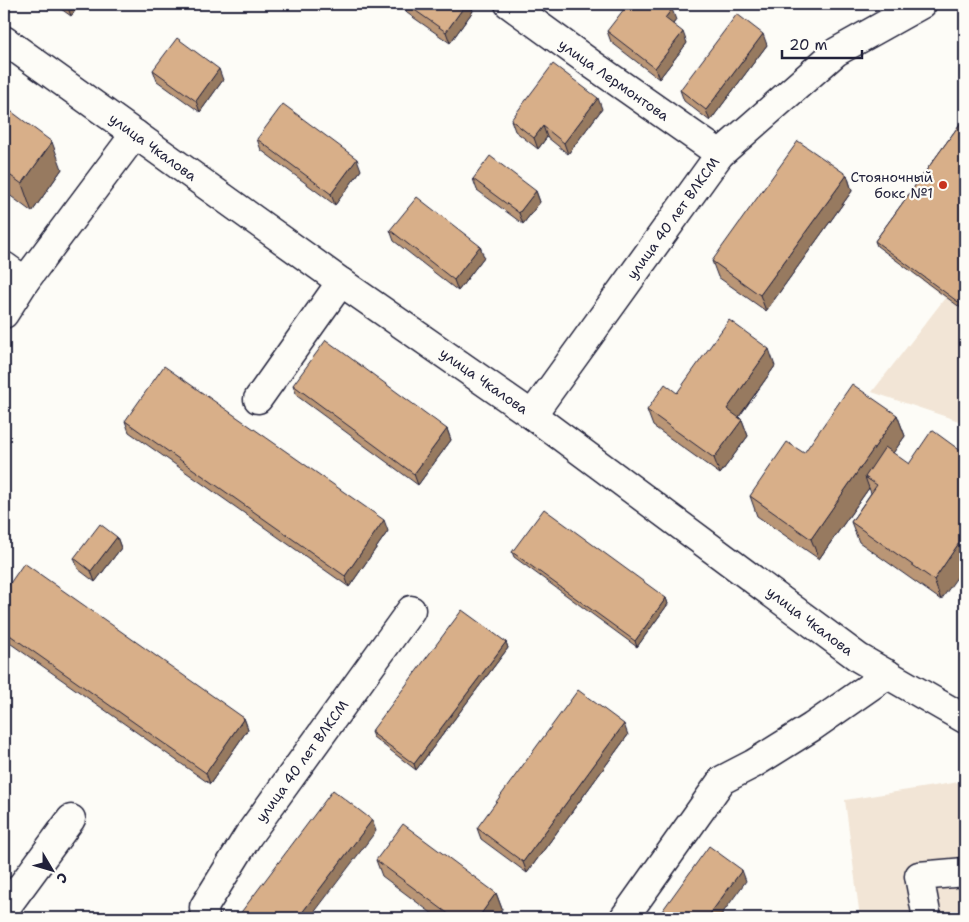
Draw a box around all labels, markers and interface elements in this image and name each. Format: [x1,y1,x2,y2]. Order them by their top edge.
scale bar [782,28,862,60]
street label: улица Лермонтова [555,35,673,125]
text: 20 m [789,35,828,55]
street label: улица Чкалова [106,109,200,185]
street label: улица 40 лет ВЛКСМ [623,153,723,283]
place label: Стояночный бокс №1 [851,168,933,202]
marker: Стояночный бокс №1 [937,179,949,191]
street label: улица Чкалова [436,344,532,418]
street label: улица Чкалова [763,583,857,660]
street label: улица 40 лет ВЛКСМ [252,696,352,826]
north arrow [28,844,78,894]
text: С [53,869,72,887]

